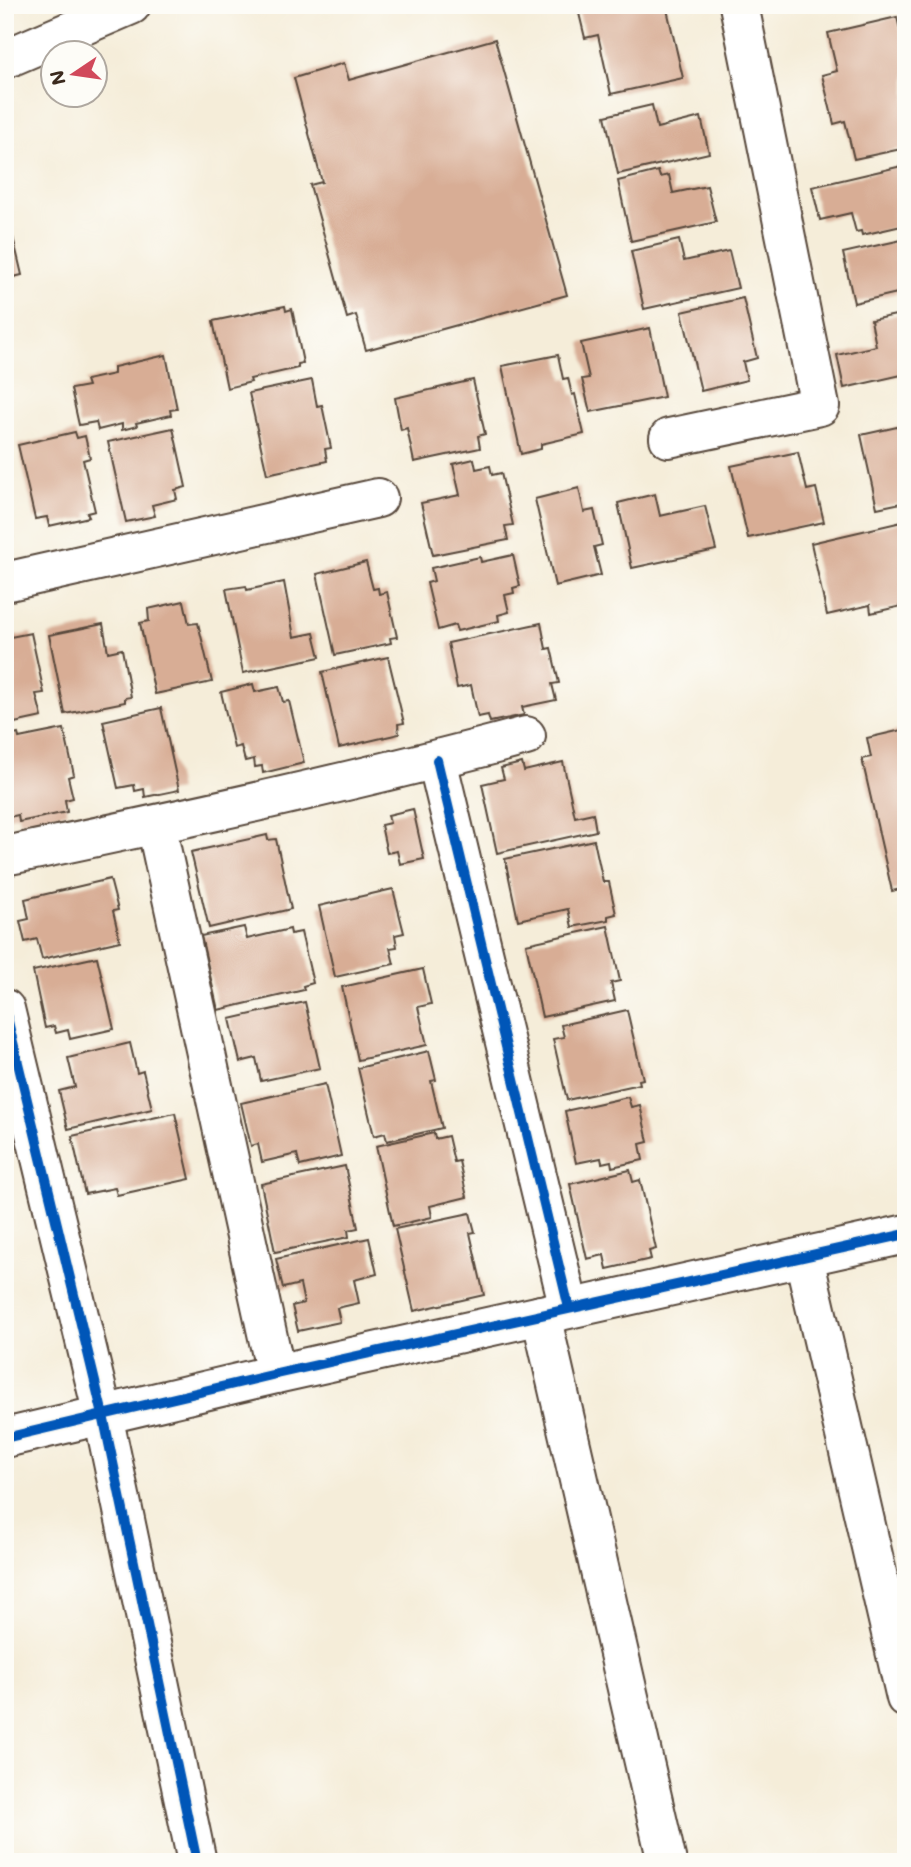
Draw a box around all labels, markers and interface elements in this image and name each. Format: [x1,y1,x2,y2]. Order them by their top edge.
north arrow [38,38,108,108]
text: N [43,68,71,88]

